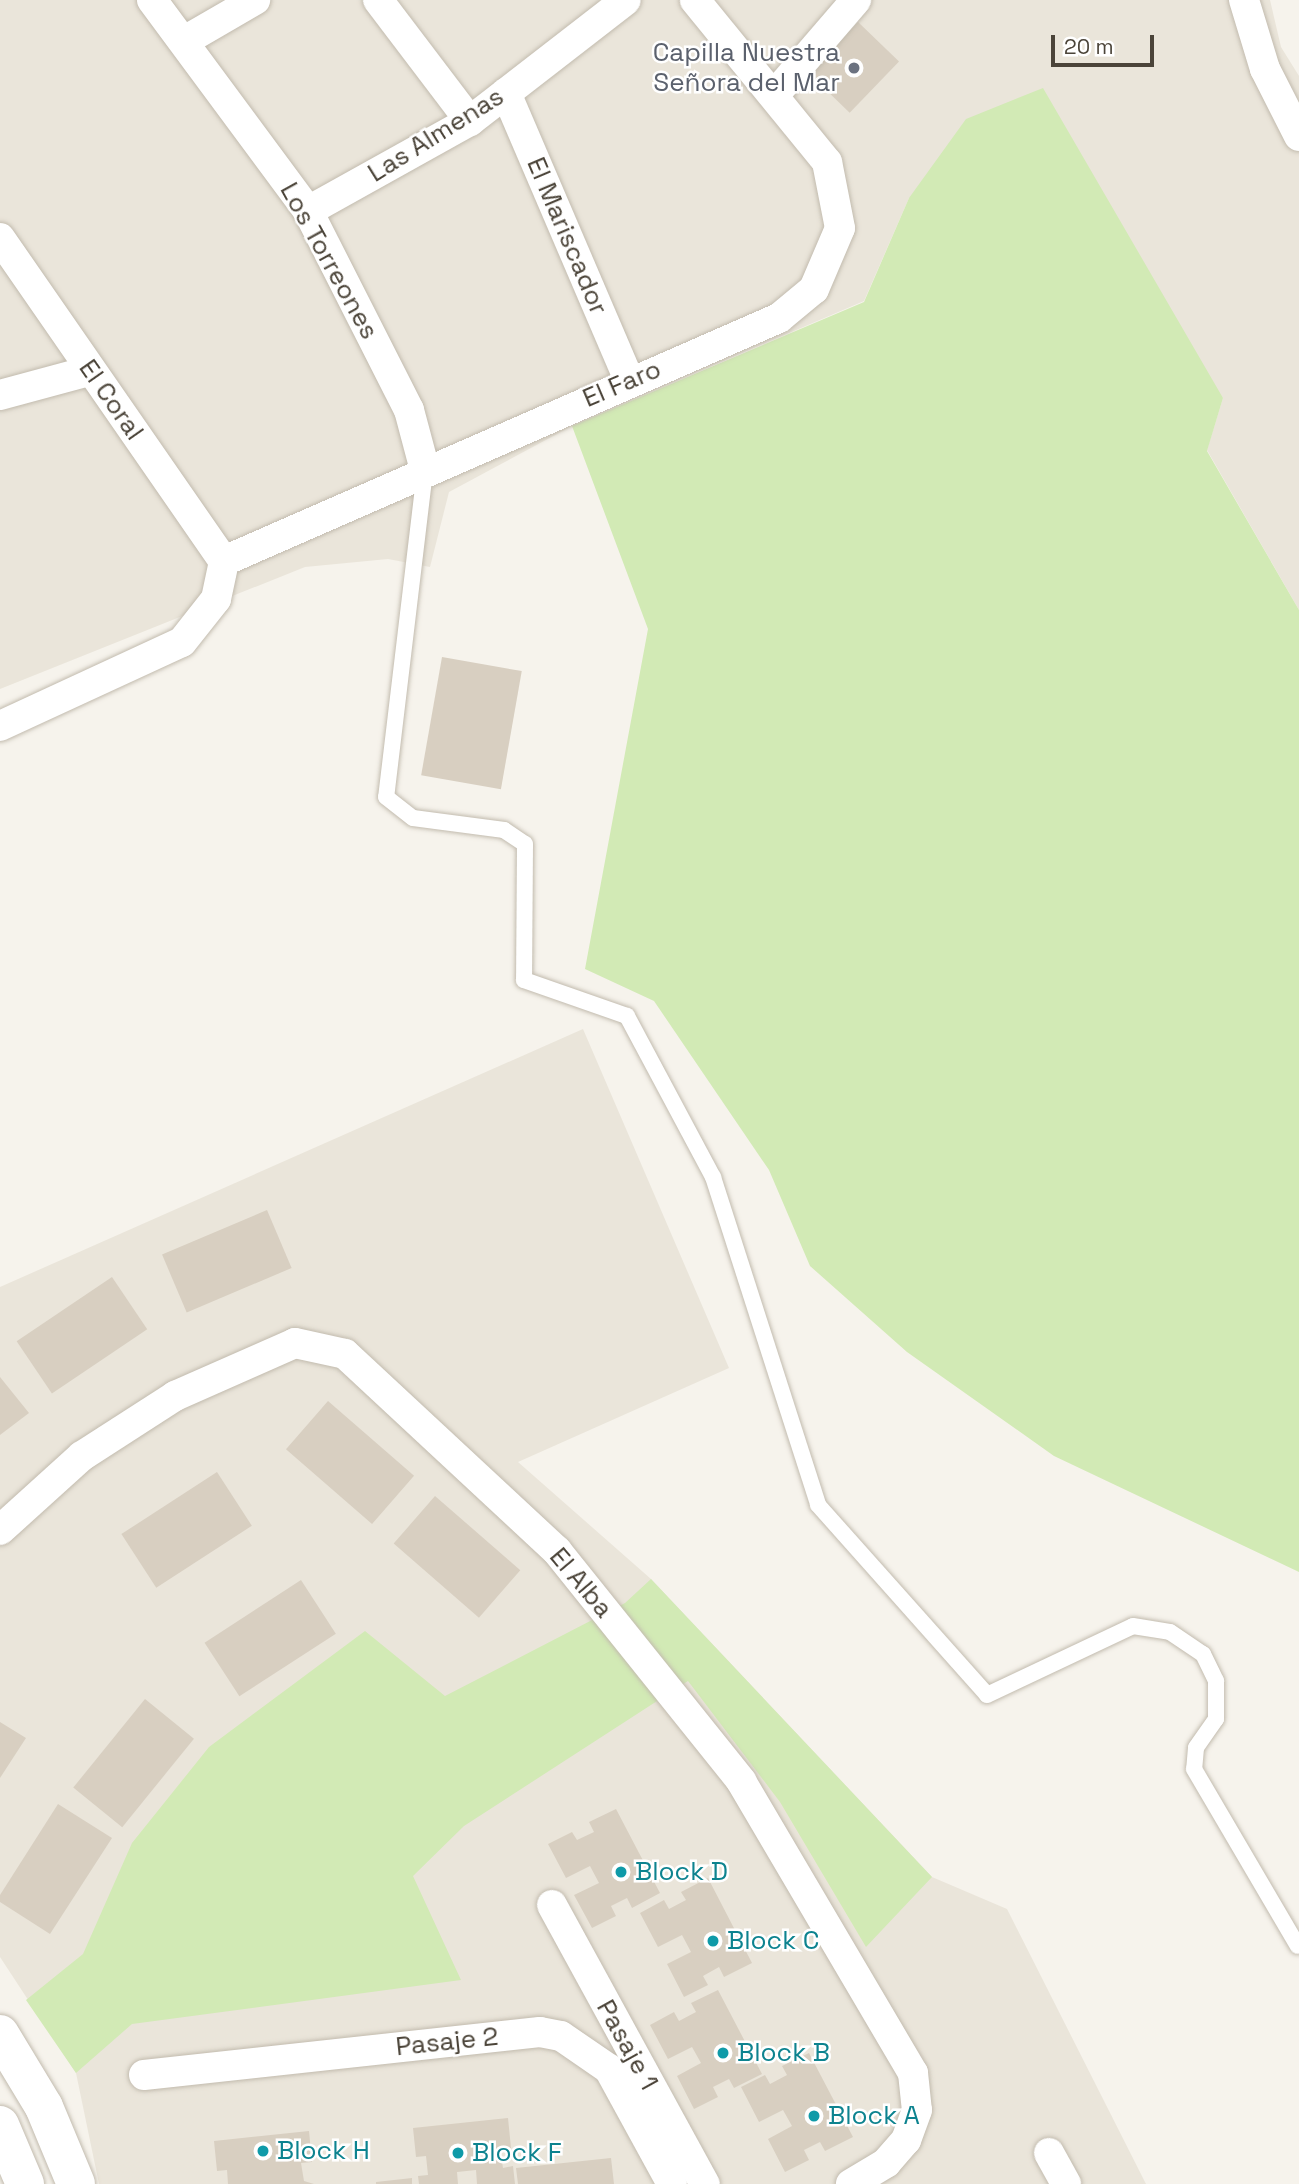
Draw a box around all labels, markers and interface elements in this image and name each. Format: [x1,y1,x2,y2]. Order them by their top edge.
scale bar [1054,21,1157,65]
text: 20 m [1064,33,1114,60]
place label: Capilla Nuestra Señora del Mar [653,37,840,98]
marker: Capilla Nuestra Señora del Mar [846,60,862,76]
street label: Las Almenas [362,81,510,189]
street label: El Mariscador [520,153,614,319]
street label: Los Torreones [273,177,385,345]
street label: El Coral [72,354,150,446]
street label: El Faro [578,354,666,414]
street label: El Alba [543,1542,619,1624]
place label: Block D [635,1856,728,1888]
marker: Block D [613,1864,629,1880]
place label: Block C [727,1925,820,1957]
marker: Block C [705,1933,721,1949]
street label: Pasaje 1 [590,1995,664,2095]
street label: Pasaje 2 [394,2021,500,2063]
place label: Block B [737,2037,830,2069]
marker: Block B [715,2045,731,2061]
place label: Block A [828,2100,920,2132]
marker: Block A [806,2108,822,2124]
place label: Block H [277,2135,370,2167]
place label: Block F [472,2137,562,2169]
marker: Block H [255,2143,271,2159]
marker: Block F [450,2145,466,2161]

